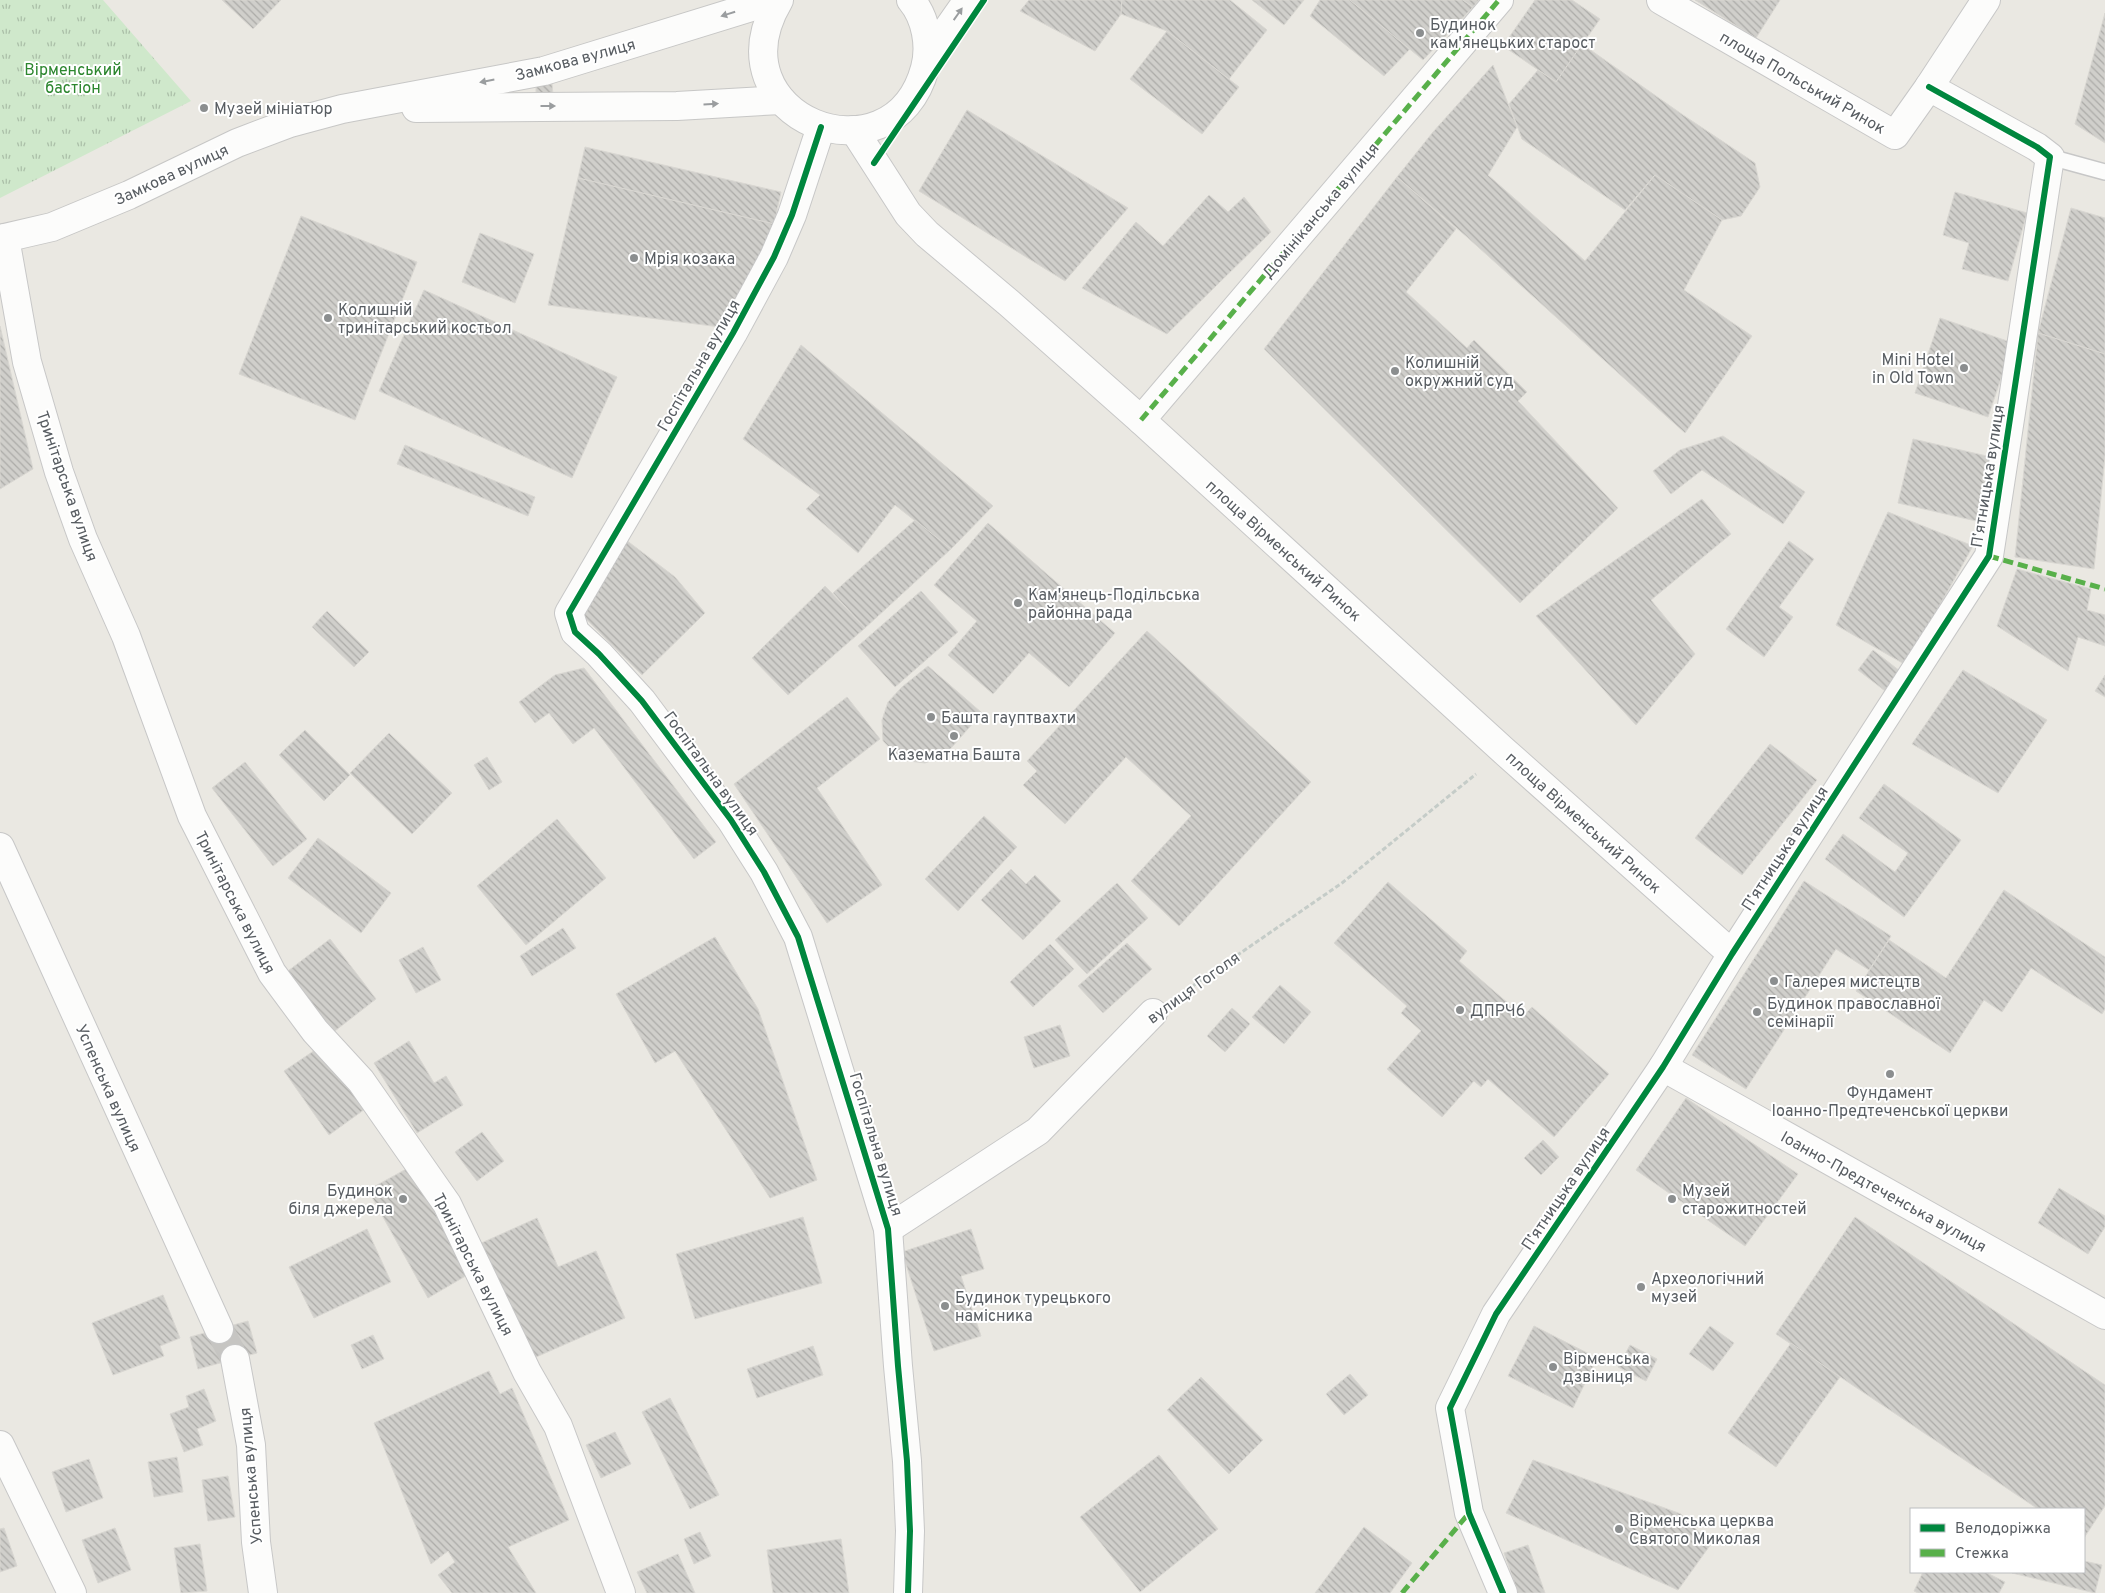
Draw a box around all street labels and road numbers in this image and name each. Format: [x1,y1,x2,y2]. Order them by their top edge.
street label: площа Польський Ринок [1716,28,1888,139]
street label: Замкова вулиця [513,35,638,87]
street label: Домініканська вулиця [1259,139,1384,283]
street label: Замкова вулиця [111,141,232,211]
street label: Госпітальна вулиця [654,296,746,436]
street label: Пʼятницька вулиця [1968,403,2010,549]
street label: Тринітарська вулиця [31,409,101,565]
street label: площа Вірменський Ринок [1201,476,1365,627]
street label: Госпітальна вулиця [658,708,762,840]
street label: площа Вірменський Ринок [1501,748,1665,899]
street label: Пʼятницька вулиця [1738,783,1833,915]
street label: Тринітарська вулиця [189,828,279,978]
street label: вулиця Гоголя [1144,948,1245,1029]
street label: Успенська вулиця [70,1022,144,1156]
street label: Госпітальна вулиця [844,1070,906,1219]
street label: Пʼятницька вулиця [1518,1124,1615,1255]
street label: Іоанно-Предтеченська вулиця [1777,1128,1989,1258]
street label: Тринітарська вулиця [427,1190,517,1340]
street label: Успенська вулиця [236,1406,268,1545]

